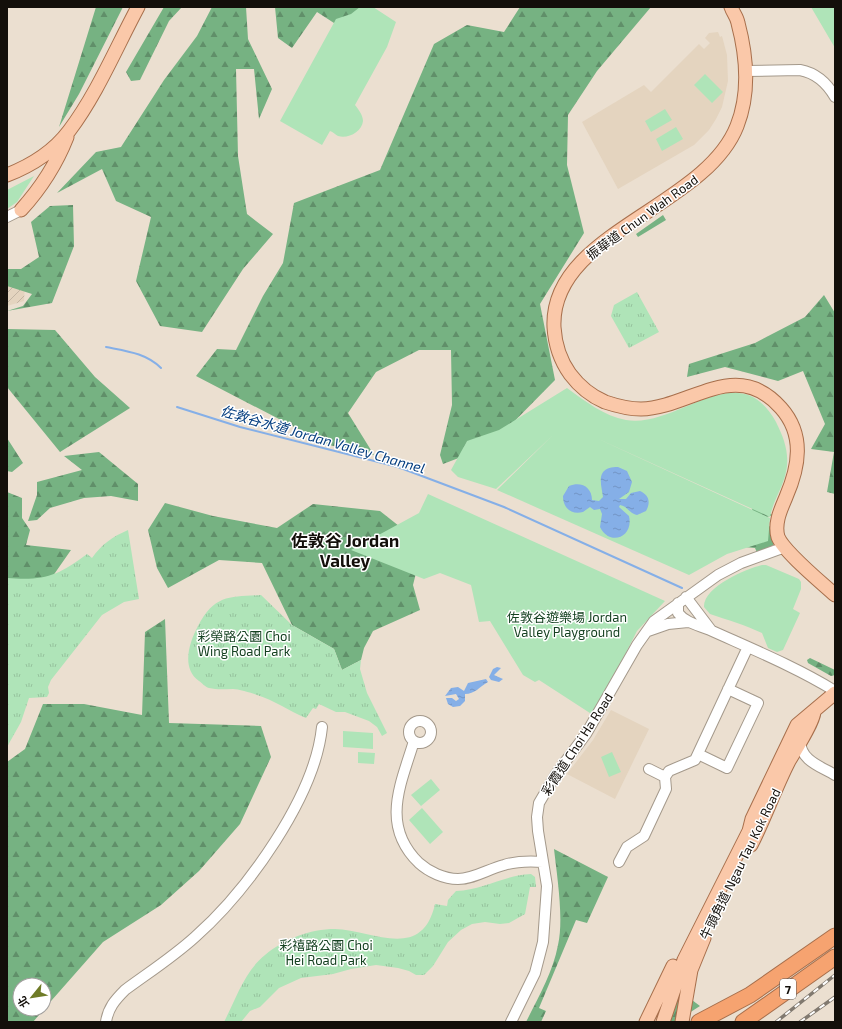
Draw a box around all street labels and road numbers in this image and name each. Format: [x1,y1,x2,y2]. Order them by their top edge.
street label: 振華道 Chun Wah Road [583,171,701,263]
street label: 彩霞道 Choi Ha Road [538,690,616,798]
street label: 牛頭角道 Ngau Tau Kok Road [696,786,784,942]
road number: 7 [780,979,796,999]

